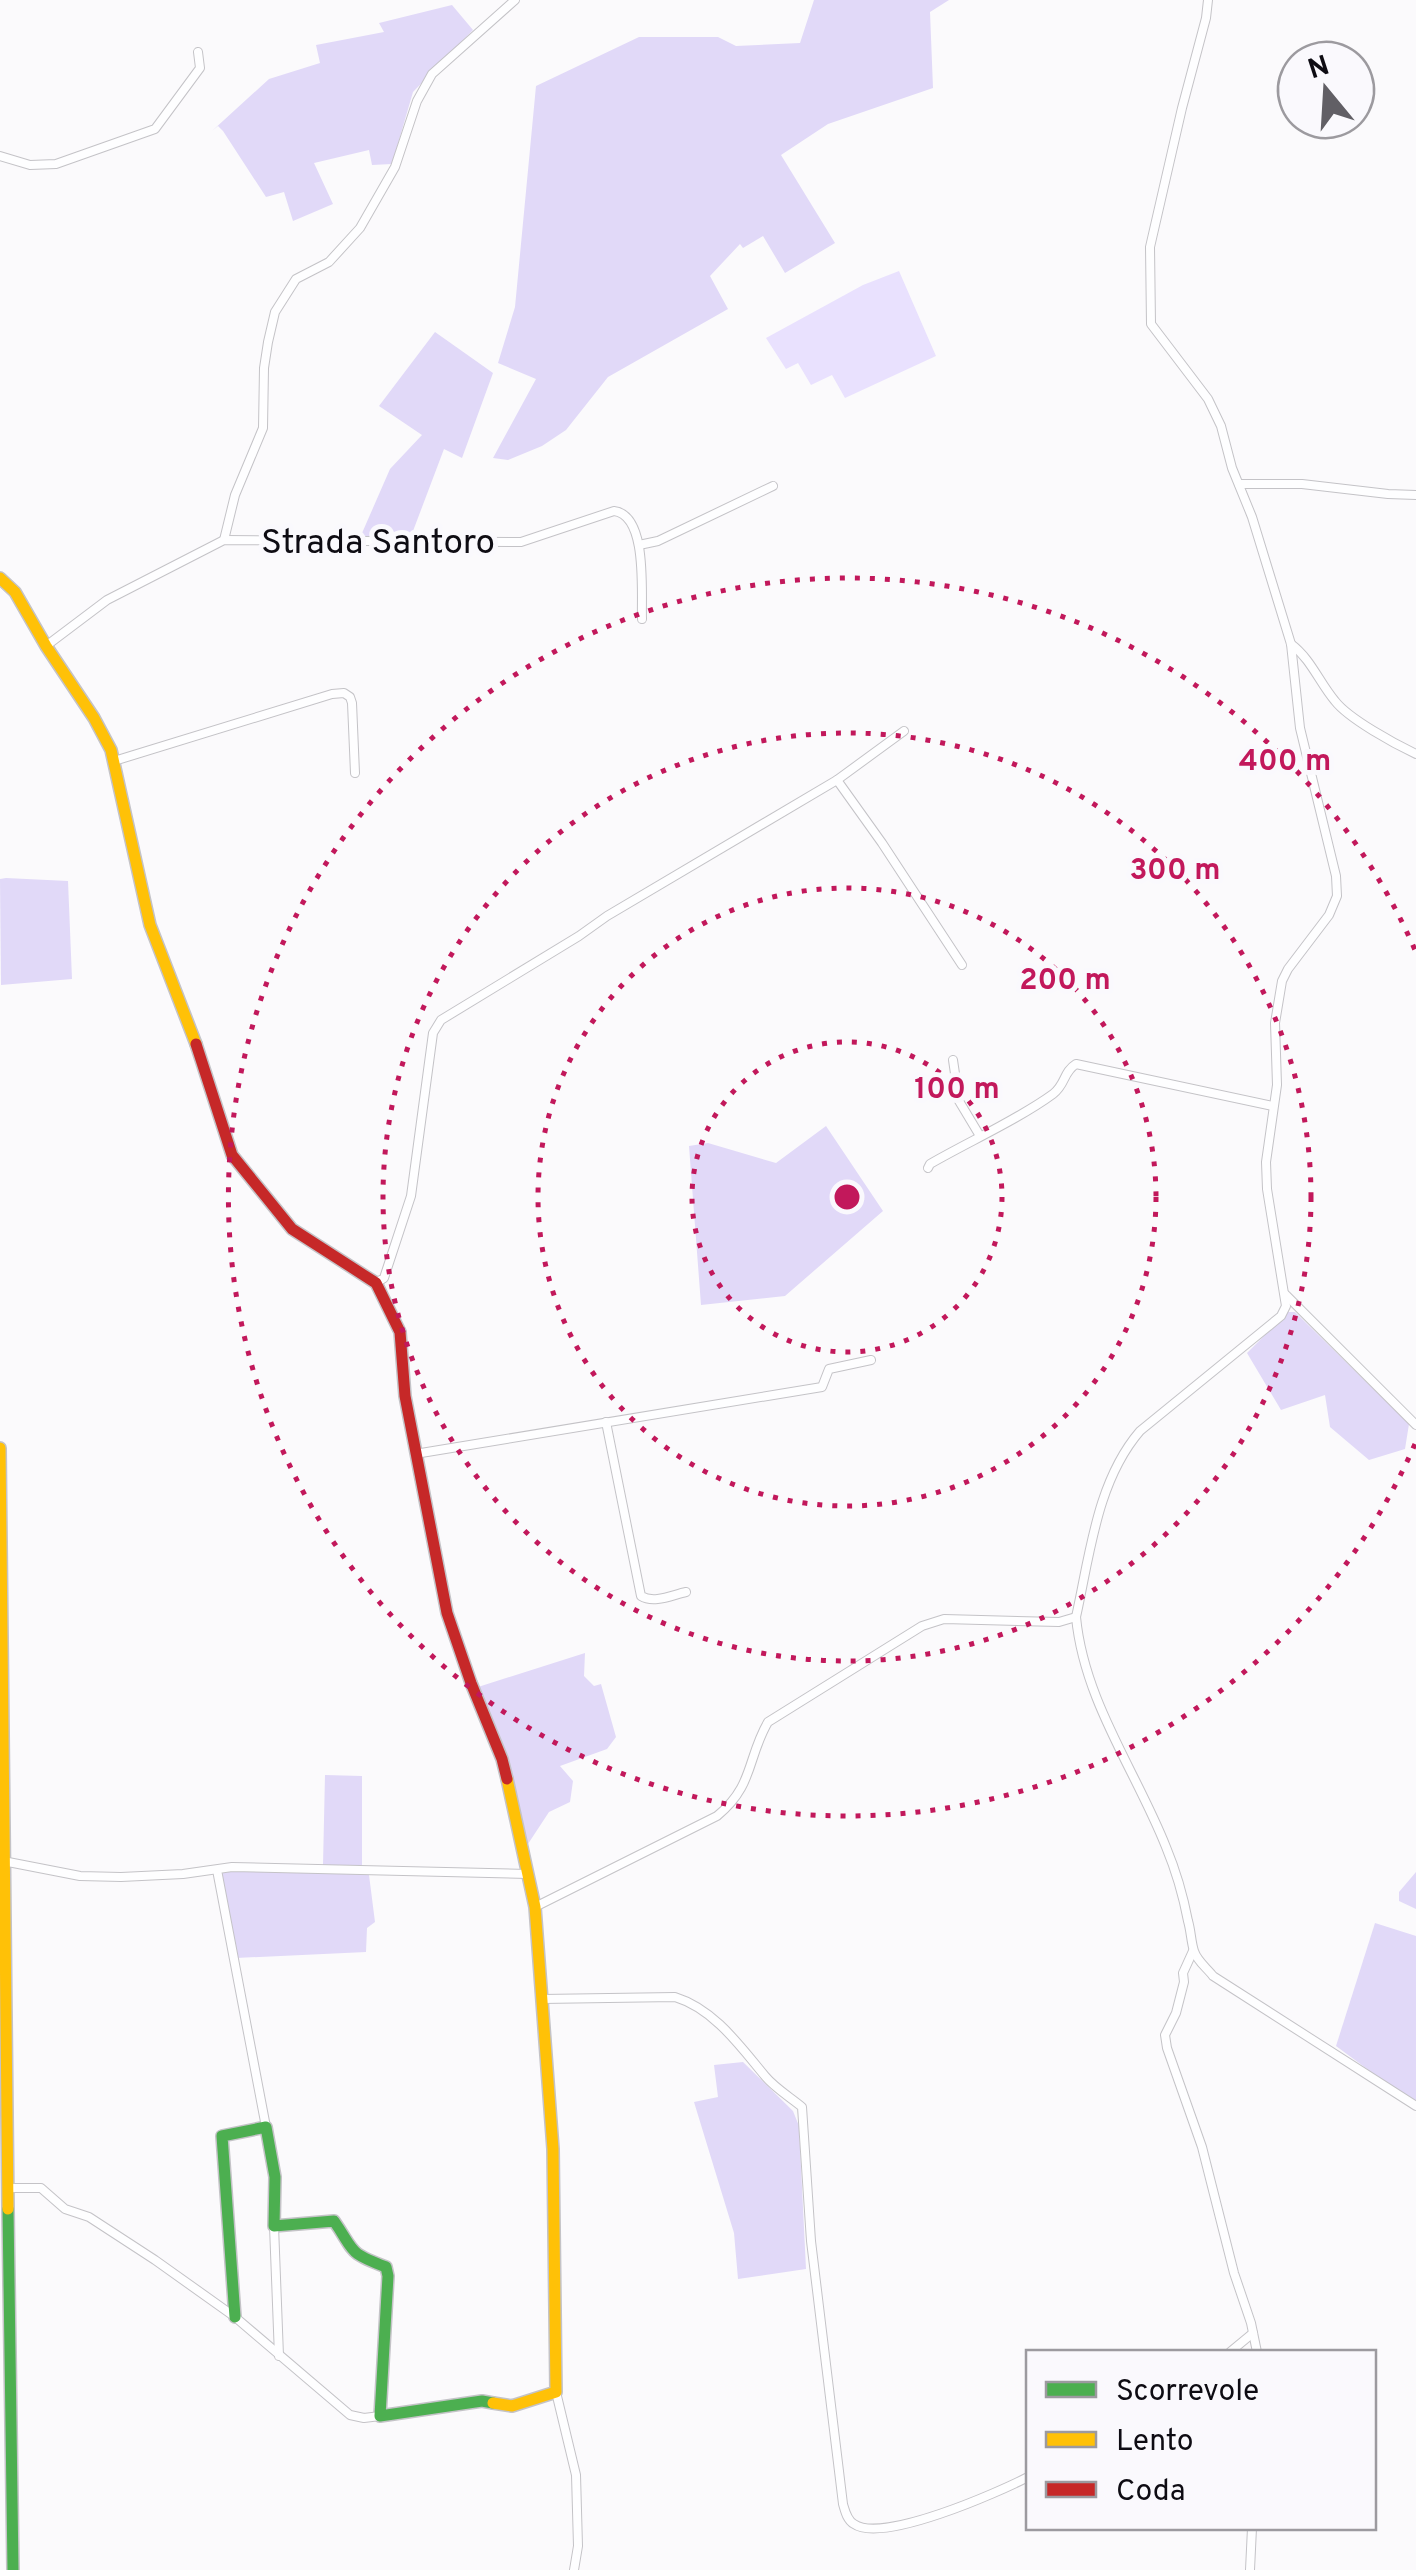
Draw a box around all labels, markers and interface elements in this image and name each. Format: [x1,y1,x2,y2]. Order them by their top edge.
north arrow [1276,40,1376,140]
text: N [1304,49,1334,89]
street label: Strada Santoro [261,522,495,566]
text: 400 m [1239,744,1331,781]
text: 300 m [1130,853,1220,890]
text: 200 m [1019,963,1111,1000]
text: 100 m [914,1072,1000,1109]
centre of rings [829,1179,865,1215]
legend [1026,2350,1376,2530]
text: Scorrevole [1116,2374,1259,2411]
text: Lento [1116,2424,1193,2461]
text: Coda [1116,2474,1185,2511]

